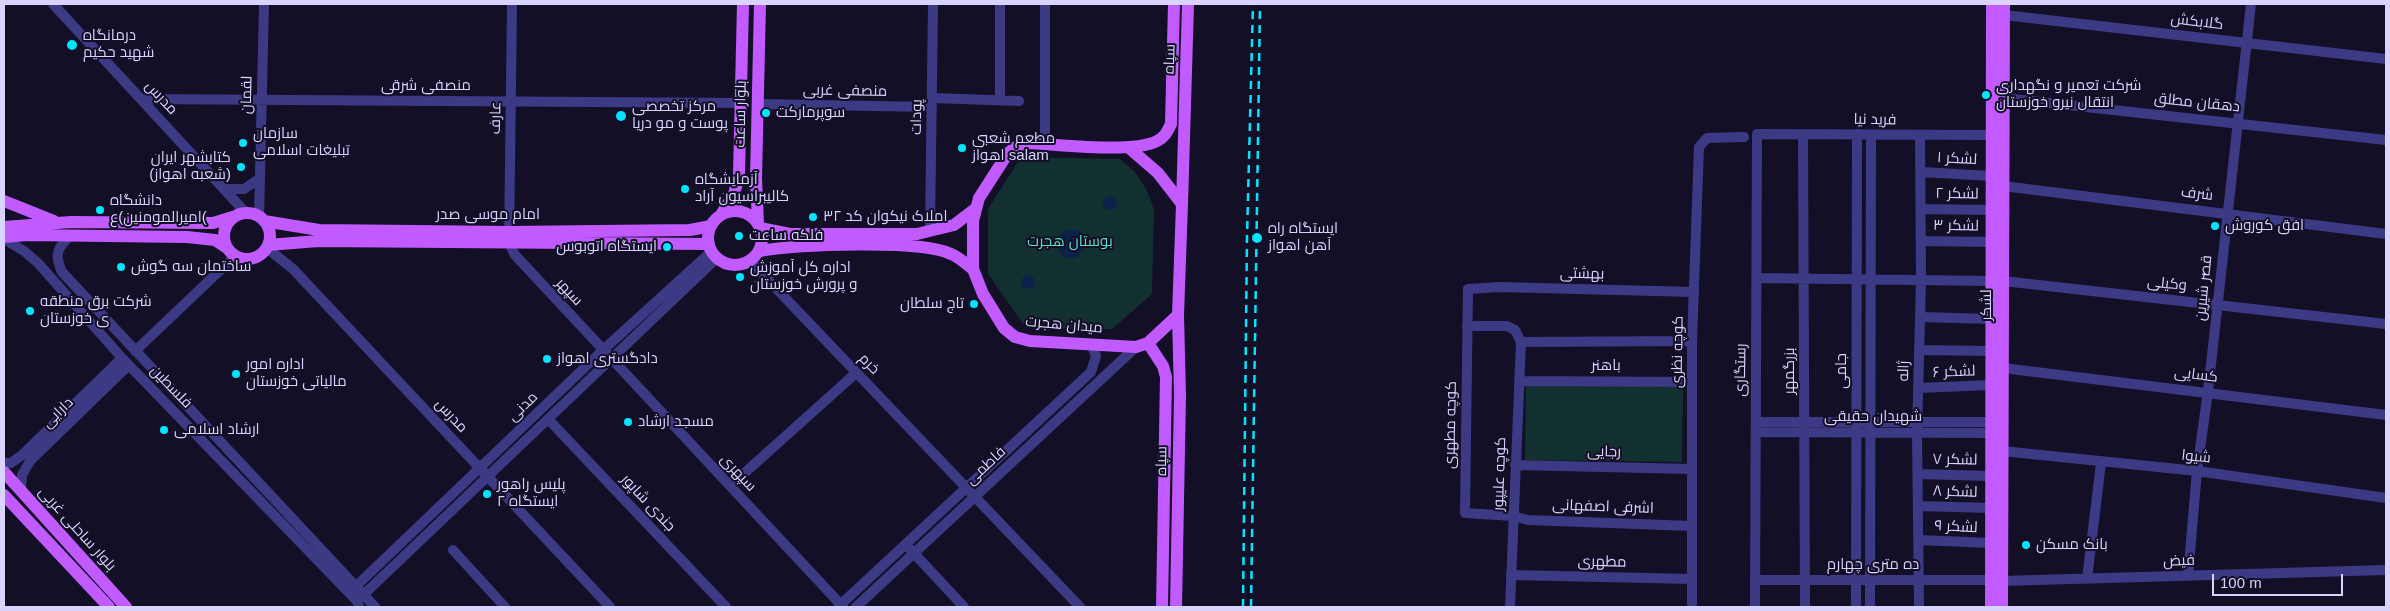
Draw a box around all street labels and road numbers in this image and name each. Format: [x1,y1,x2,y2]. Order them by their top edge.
street label: گلابکش [2170,10,2224,34]
street label: سپاه [1160,44,1180,74]
street label: لقمان [238,76,256,114]
street label: مدرس [141,77,181,119]
street label: منصفی شرقی [381,77,471,95]
street label: بلوار ساعت [731,80,751,148]
street label: منصفی غربی [803,81,887,101]
street label: دهقان مطلق [2153,90,2241,116]
street label: پودات [908,99,926,135]
street label: عارف [487,101,505,135]
street label: فرید نیا [1854,111,1896,129]
street label: لشکر ۱ [1936,149,1978,169]
street label: شرف [2180,183,2214,205]
street label: لشکر ۲ [1935,185,1979,203]
street label: امام موسی صدر [436,206,540,224]
street label: لشکر ۳ [1933,217,1979,235]
street label: قصر شیرین [2192,254,2216,322]
street label: بهشتی [1560,265,1604,283]
street label: وکیلی [2146,273,2188,295]
street label: سپهر [552,274,586,310]
street label: لشکر [1978,289,1996,321]
street label: میدان هجرت [1025,313,1103,337]
street label: کوچه نظری [1668,316,1688,388]
street label: رستگاری [1732,343,1750,397]
street label: بزرگمهر [1781,347,1799,395]
street label: خرم [855,350,883,378]
street label: جامی [1833,353,1851,389]
street label: باهنر [1591,357,1621,375]
street label: ژاله [1895,360,1913,382]
street label: فلسطین [146,362,196,412]
street label: لشکر ۶ [1932,362,1976,382]
street label: کسایی [2173,363,2219,387]
street label: کوچه مطهری [1441,381,1461,469]
street label: مدنی [504,388,542,426]
street label: دارایی [39,394,77,432]
street label: مدرس [431,395,471,437]
street label: شهیدان حقیقی [1824,408,1922,426]
street label: کوچه علیپور [1490,437,1510,511]
street label: فاطمی [962,443,1010,489]
street label: رجایی [1587,443,1621,461]
street label: سپاه [1153,446,1171,476]
street label: شیوا [2180,447,2212,467]
street label: سپهری [716,451,760,495]
street label: لشکر ۷ [1932,451,1978,469]
street label: جندی شاپور [617,471,679,535]
street label: لشکر ۸ [1932,482,1978,502]
street label: بلوار ساحلی غربی [34,483,120,575]
street label: اشرفی اصفهانی [1552,496,1654,518]
street label: لشکر ۹ [1934,517,1978,537]
street label: فیض [2163,551,2195,571]
street label: مطهری [1577,553,1627,571]
street label: ده متری چهارم [1827,556,1919,574]

